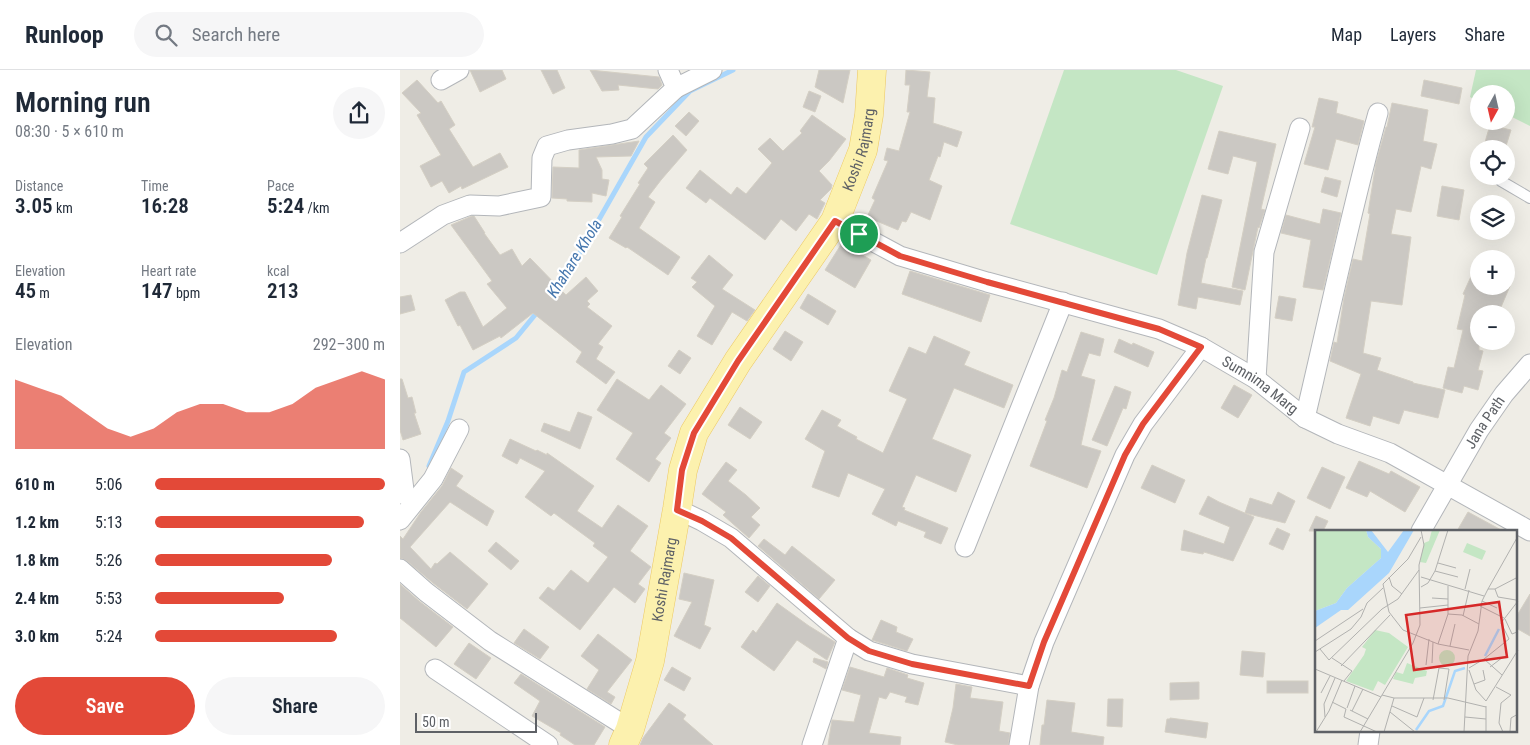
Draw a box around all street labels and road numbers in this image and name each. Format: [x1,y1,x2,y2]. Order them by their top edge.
street label: Koshi Rajmarg [839,108,878,194]
street label: Sumnima Marg [1219,352,1302,418]
street label: Jana Path [1461,393,1509,452]
street label: Koshi Rajmarg [648,536,681,623]

